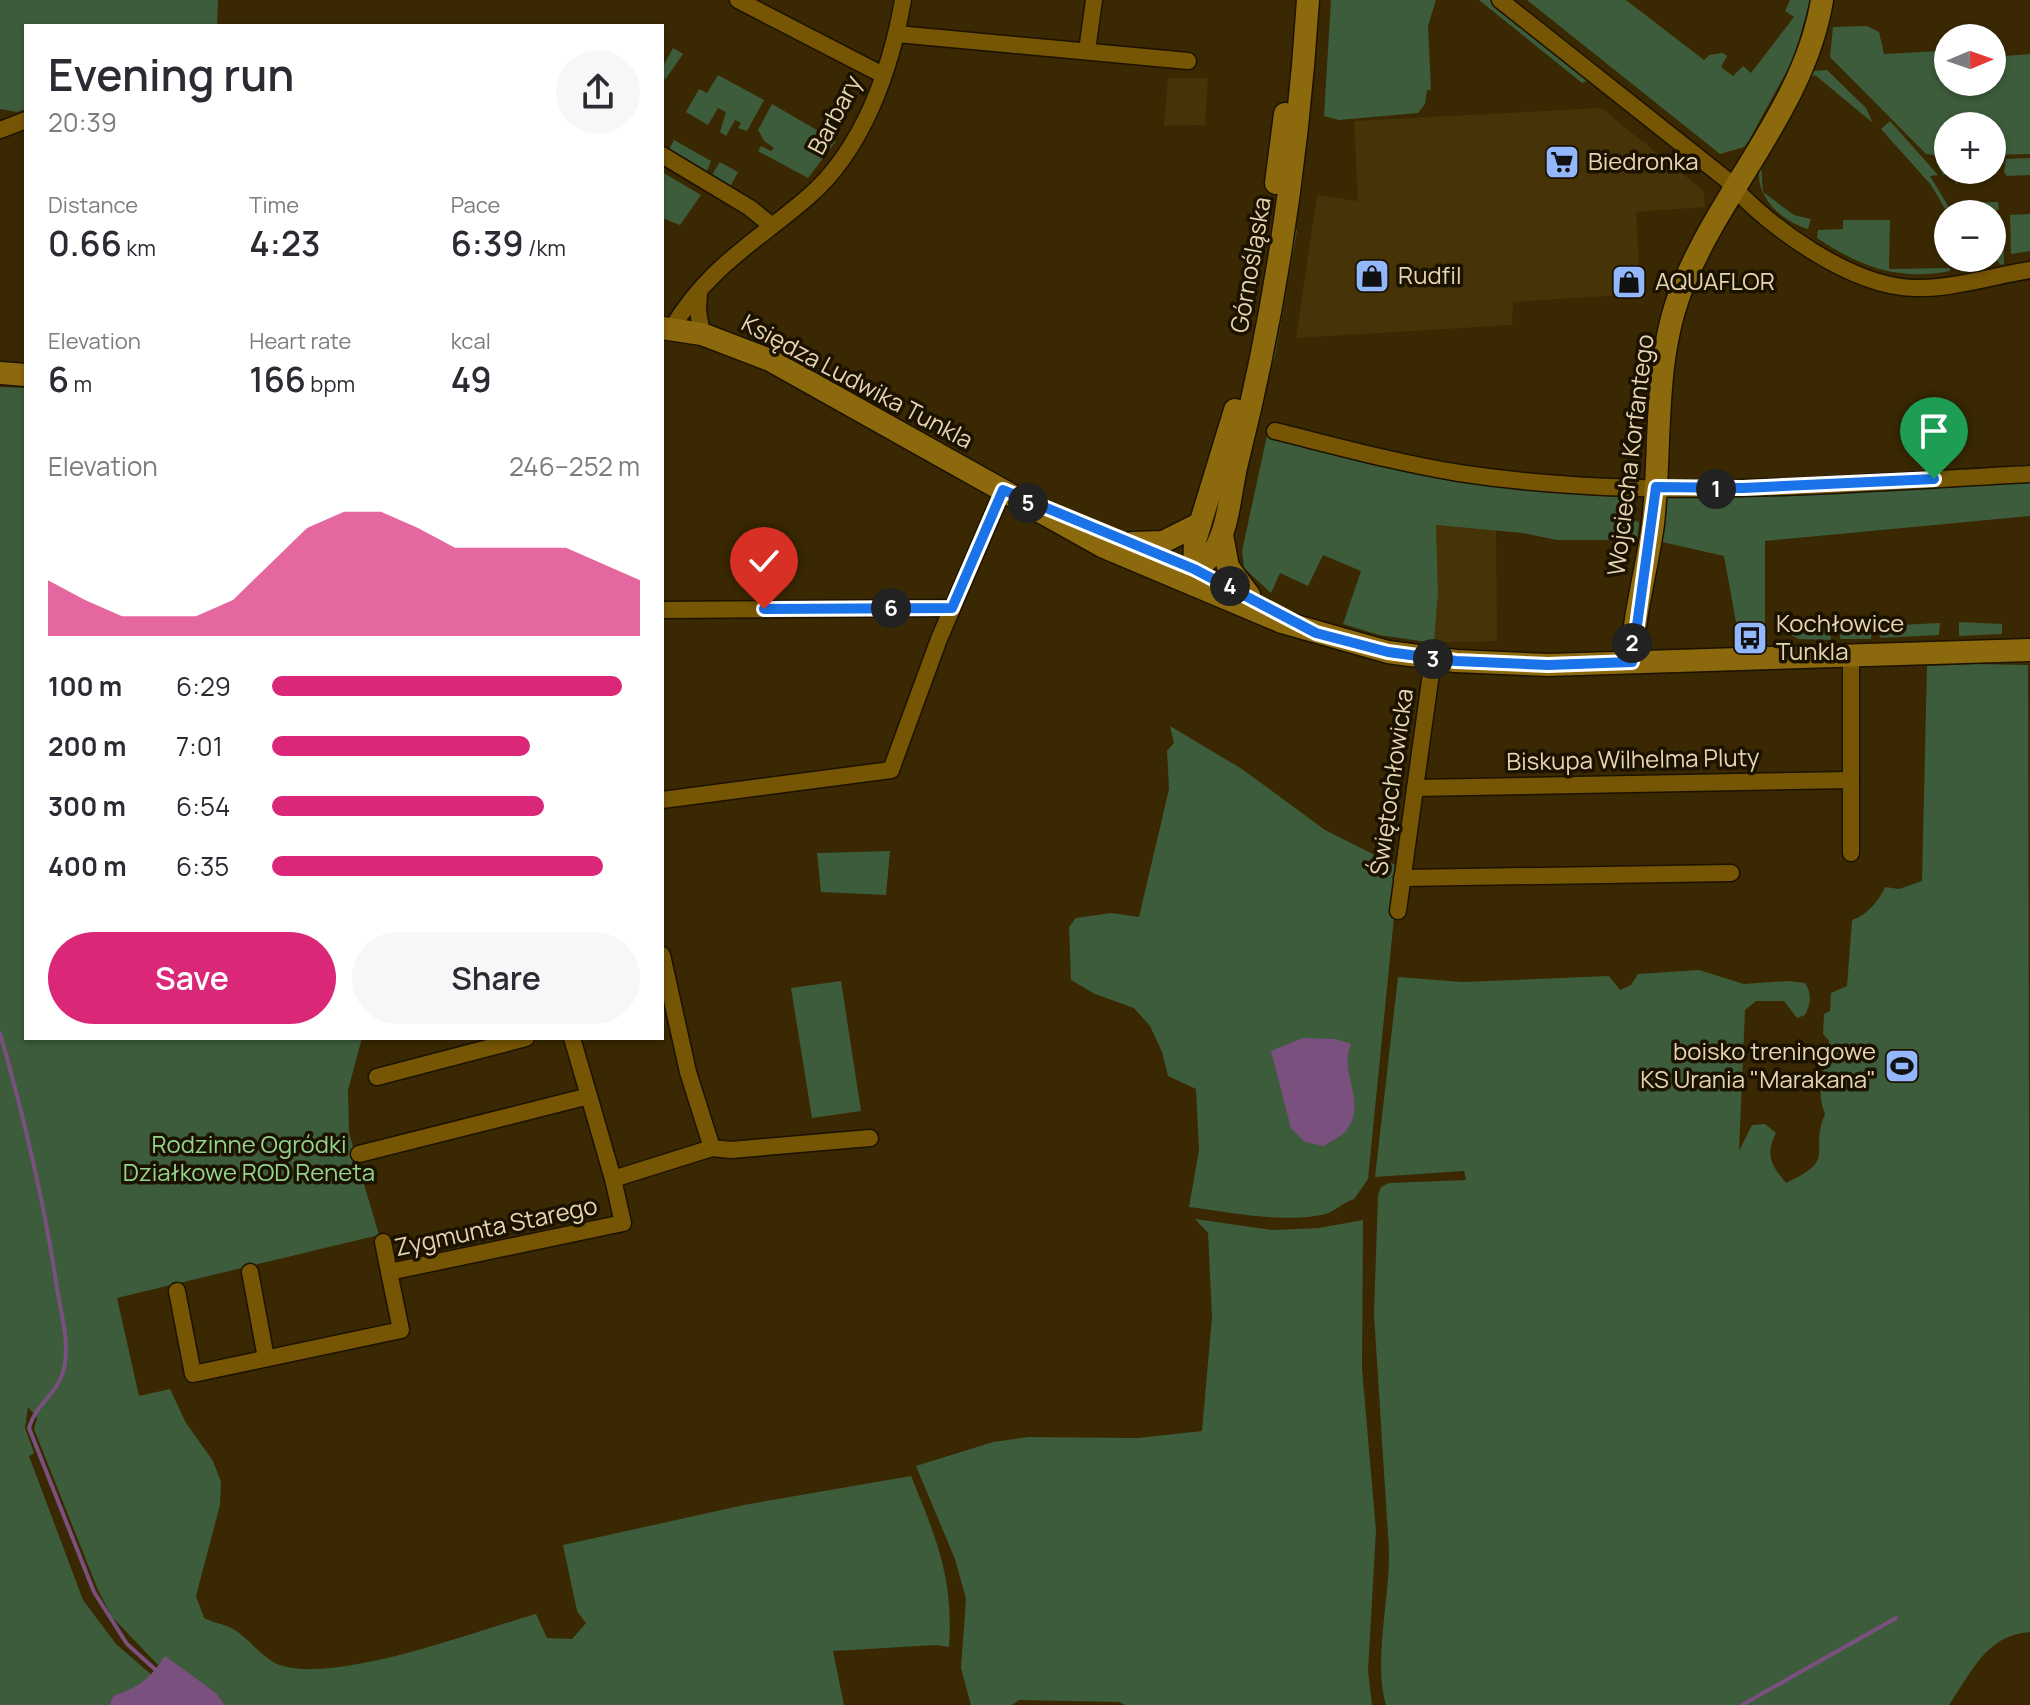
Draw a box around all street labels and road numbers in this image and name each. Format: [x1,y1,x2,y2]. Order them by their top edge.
street label: Barbary [799,69,868,160]
street label: Górnośląska [1221,194,1278,335]
street label: Księdza Ludwika Tunkla [736,306,979,456]
street label: Wojciecha Korfantego [1598,332,1661,577]
street label: Świętochłowicka [1361,686,1420,877]
street label: Biskupa Wilhelma Pluty [1506,740,1760,777]
street label: Zygmunta Starego [391,1188,600,1263]

